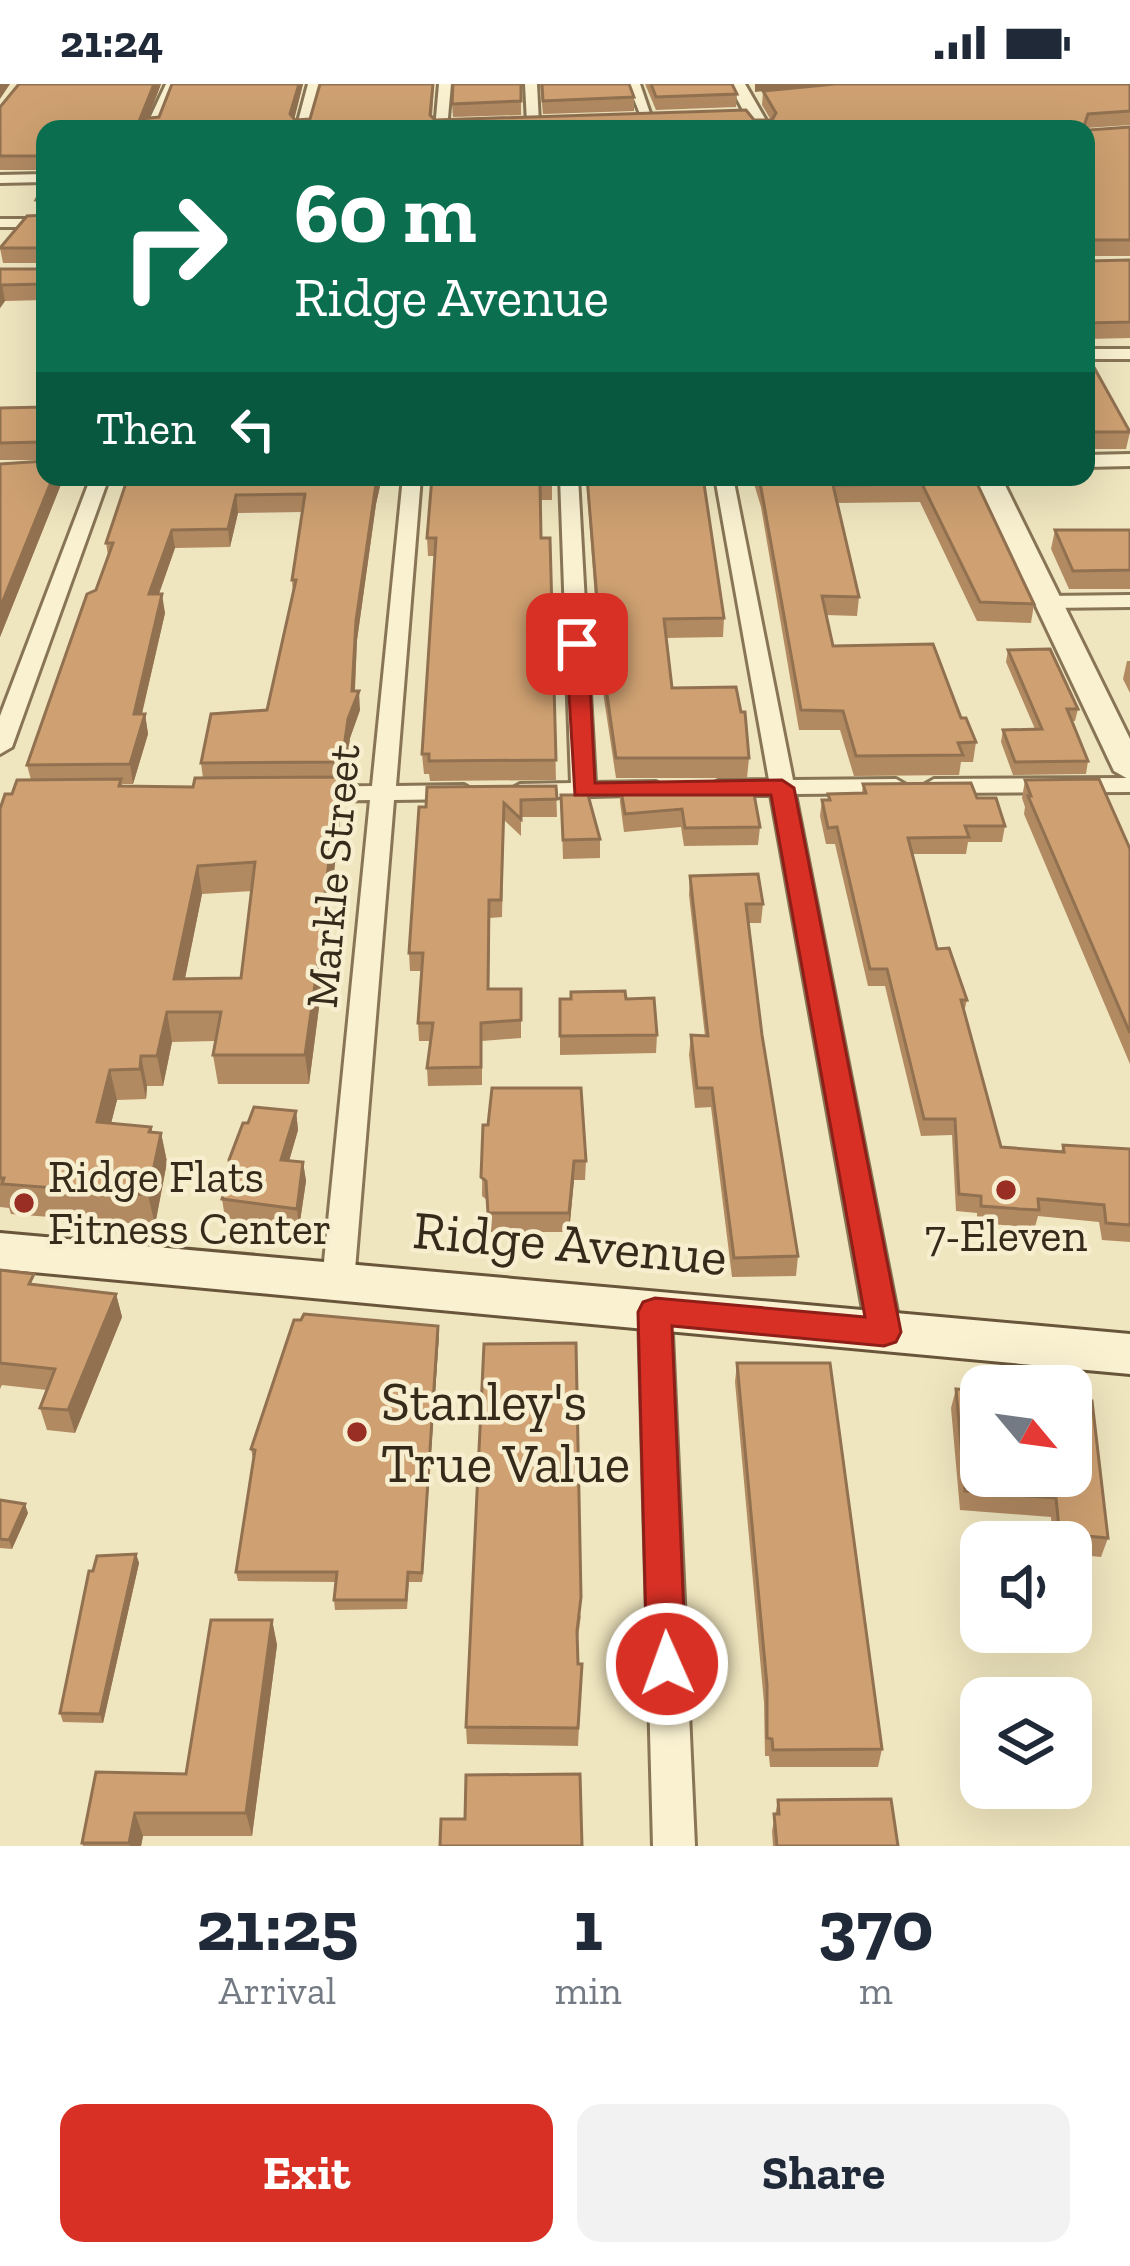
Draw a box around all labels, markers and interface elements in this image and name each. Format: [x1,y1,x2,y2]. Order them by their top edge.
text: 21:24 [60,15,163,69]
text: 60 m [294,163,477,264]
icon: right [96,168,252,324]
text: Ridge Avenue [294,265,609,330]
icon: left [220,396,286,462]
text: Then [96,402,196,456]
pin [526,593,628,695]
icon: arrive [544,611,610,677]
street label: Markle Street [295,741,371,1010]
place label: Ridge Flats Fitness Center [48,1150,332,1256]
marker: 7-Eleven [993,1177,1019,1203]
marker: Ridge Flats Fitness Center [11,1190,37,1216]
street label: Ridge Avenue [410,1197,730,1289]
place label: 7-Eleven [925,1209,1088,1263]
north arrow [960,1365,1092,1497]
map controls [960,1365,1092,1809]
place label: Stanley's True Value [381,1369,630,1496]
marker: Stanley's True Value [344,1419,370,1445]
button: sound [960,1521,1092,1653]
position arrow [604,1601,730,1727]
button: layers [960,1677,1092,1809]
text: 21:25 [196,1882,358,1968]
text: 1 [574,1882,603,1968]
text: 370 [818,1882,934,1968]
text: Arrival [219,1967,336,2014]
text: min [555,1967,622,2014]
text: m [859,1967,893,2014]
button: Exit [60,2104,553,2242]
button: Share [577,2104,1070,2242]

